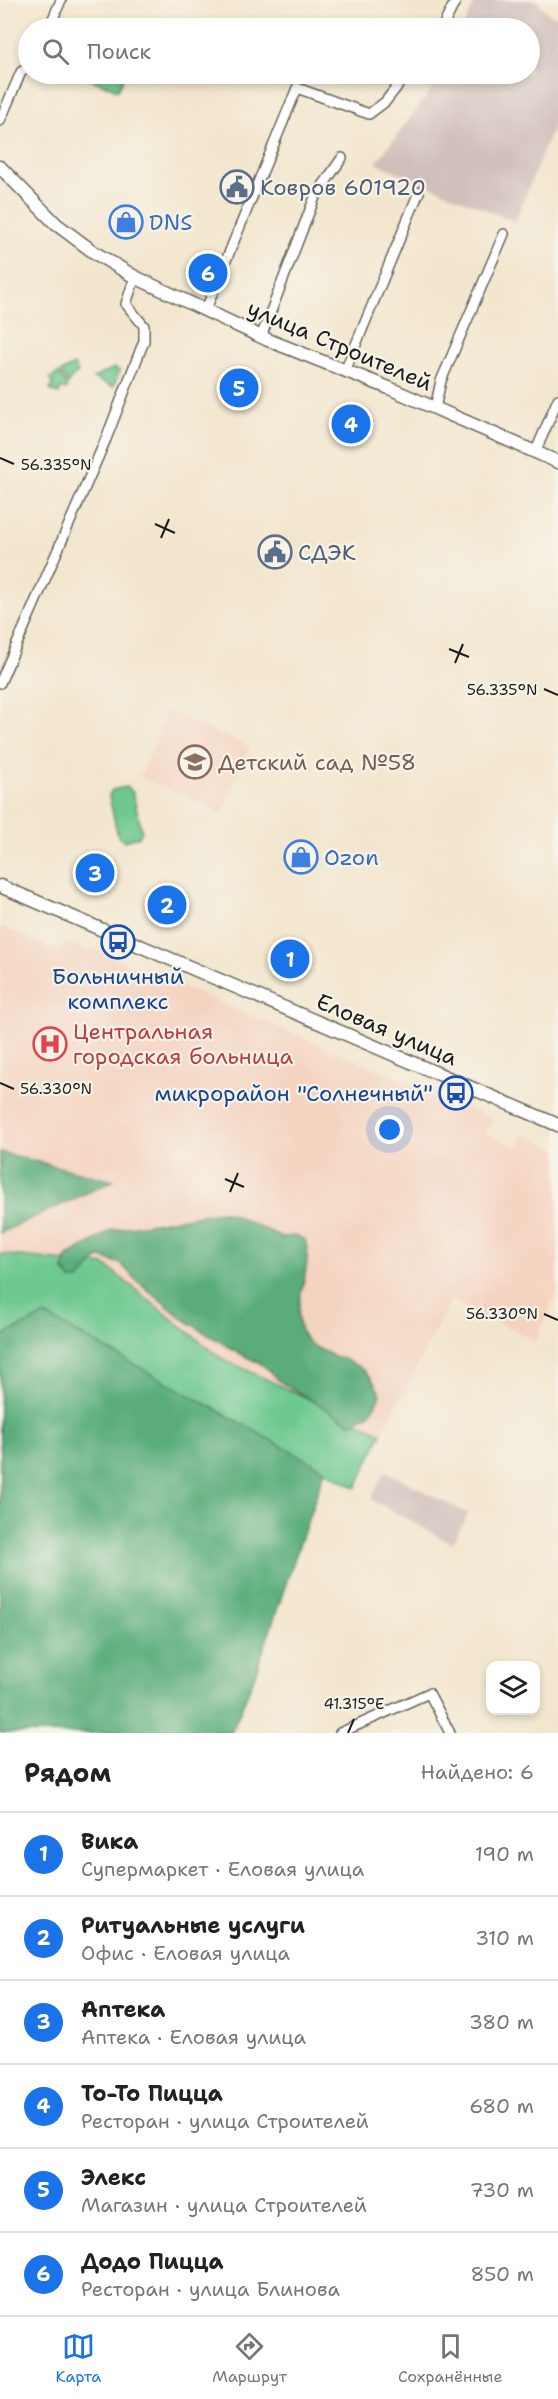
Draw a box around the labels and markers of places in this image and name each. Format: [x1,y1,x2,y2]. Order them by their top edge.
public building icon: Ковров 601920 [219,169,255,205]
place label: Ковров 601920 [260,173,426,202]
shop icon: DNS [108,204,144,240]
place label: DNS [149,208,192,237]
pin: 6 [188,250,228,296]
pin: 5 [220,366,258,410]
pin: 4 [332,402,370,446]
public building icon: СДЭК [257,534,293,570]
place label: СДЭК [298,538,356,567]
school or university icon: Детский сад №58 [177,744,213,780]
place label: Детский сад №58 [218,748,416,777]
shop icon: Ozon [283,839,319,875]
place label: Ozon [324,843,379,872]
pin: 3 [76,850,115,896]
pin: 2 [148,882,186,928]
bus stop icon: Больничный комплекс [100,924,136,960]
pin: 1 [270,936,310,982]
place label: Больничный комплекс [52,962,184,1016]
place label: Центральная городская больница [73,1017,294,1071]
hospital icon: Центральная городская больница [32,1026,68,1062]
bus stop icon: микрорайон "Солнечный" [438,1075,474,1111]
place label: микрорайон "Солнечный" [154,1079,433,1108]

